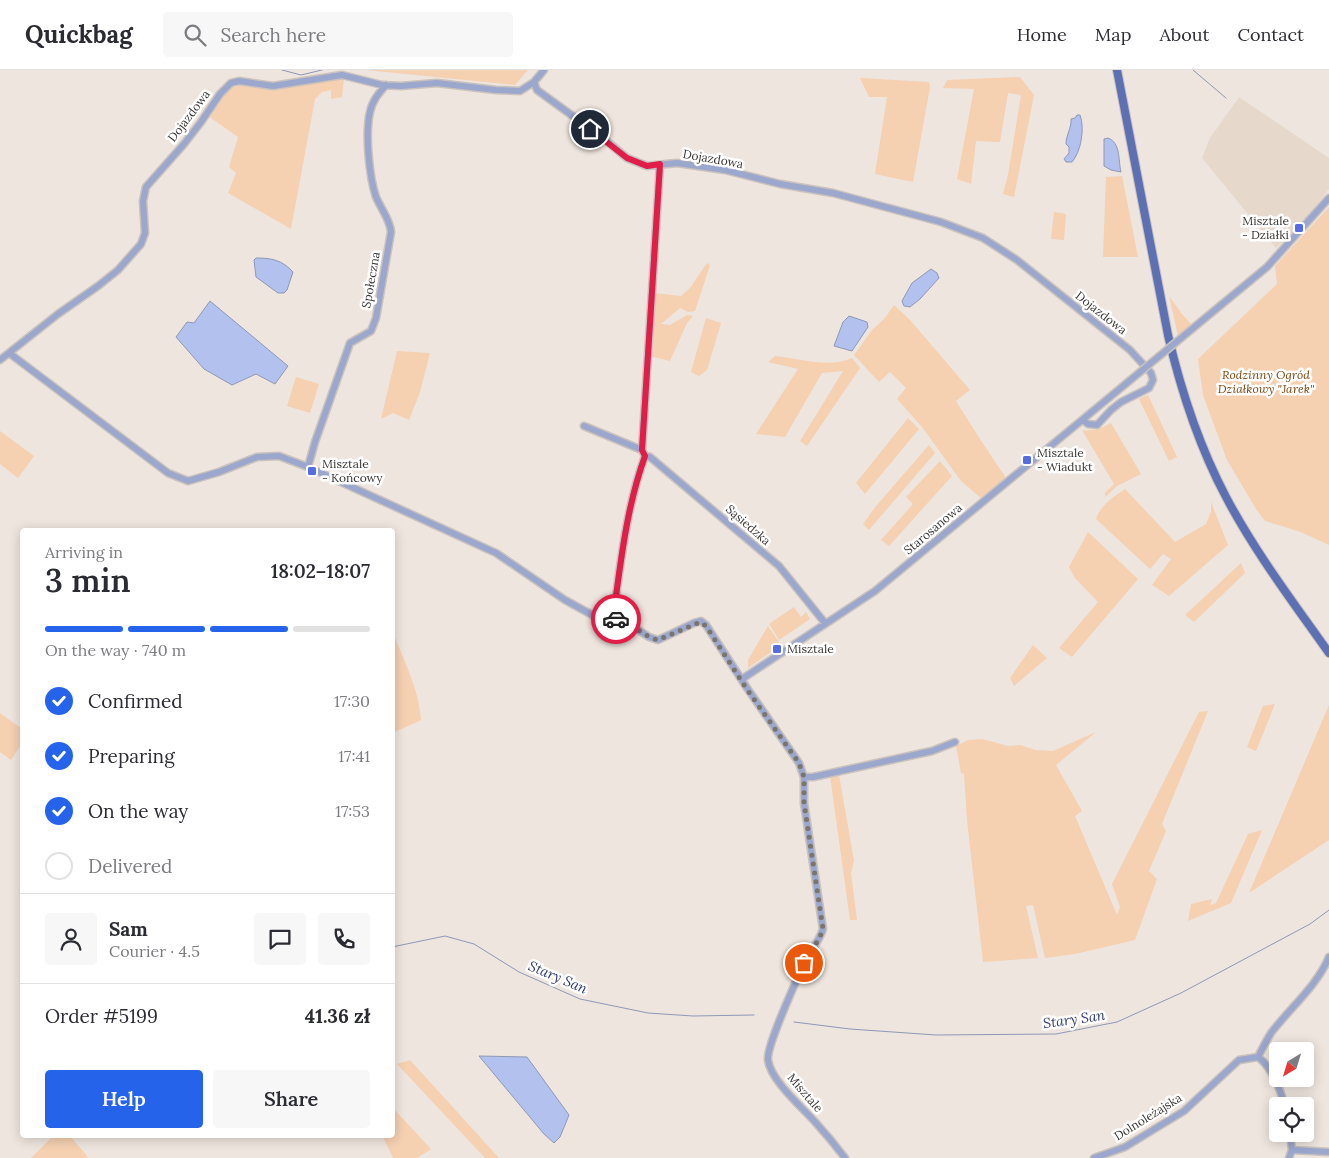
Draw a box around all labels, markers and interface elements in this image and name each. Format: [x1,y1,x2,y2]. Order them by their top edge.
search box [163,12,513,57]
text: Quickbag [25,19,133,50]
icon: search [181,21,209,49]
text: Search here [221,23,326,47]
text: Home [1017,23,1067,46]
text: Map [1095,23,1131,46]
text: About [1159,23,1209,46]
text: Contact [1237,23,1304,46]
street label: Dojazdowa [164,87,213,145]
pin [569,108,611,150]
icon: home [576,115,604,143]
street label: Dojazdowa [682,146,744,171]
place label: Misztale - Działki [1242,213,1289,242]
marker: Misztale - Działki [1293,222,1305,234]
street label: Społeczna [358,251,383,309]
street label: Dojazdowa [1073,288,1130,337]
park label: Rodzinny Ogród Działkowy "Jarek" [1218,367,1314,396]
place label: Misztale - Wiadukt [1037,445,1093,474]
marker: Misztale - Wiadukt [1021,454,1033,466]
place label: Misztale - Końcowy [322,456,383,485]
marker: Misztale - Końcowy [306,465,318,477]
street label: Starosanowa [901,500,965,557]
street label: Sąsiedzka [723,501,774,548]
text: Arriving in [45,542,123,562]
text: 18:02–18:07 [271,559,370,583]
text: 3 min [45,560,131,601]
courier [591,594,641,644]
icon: car [602,605,630,633]
text: On the way · 740 m [45,640,186,660]
place label: Misztale [787,641,834,656]
marker: Misztale [771,643,783,655]
icon: check [45,687,73,715]
text: Confirmed [88,689,183,713]
text: 17:30 [334,691,370,711]
icon: check [45,742,73,770]
text: Preparing [88,744,175,768]
text: 17:41 [338,746,370,766]
icon: check [45,797,73,825]
text: On the way [88,799,188,823]
text: 17:53 [335,801,370,821]
text: Delivered [88,854,172,878]
button: person [45,913,97,965]
button: chat [254,913,306,965]
button: phone [318,913,370,965]
text: Sam [109,917,148,941]
text: Courier · 4.5 [109,941,200,961]
pin [783,942,825,984]
icon: bag [790,949,818,977]
water label: Stary San [526,957,591,998]
text: Order #5199 [45,1004,158,1028]
text: 41.36 zł [305,1004,370,1028]
water label: Stary San [1042,1006,1106,1032]
north arrow [1269,1042,1314,1088]
map controls [1269,1042,1314,1142]
button: Help [45,1070,203,1128]
button: Share [213,1070,370,1128]
street label: Misztale [784,1070,827,1116]
street label: Dolnoleżajska [1111,1090,1184,1143]
button: locate [1269,1097,1314,1142]

